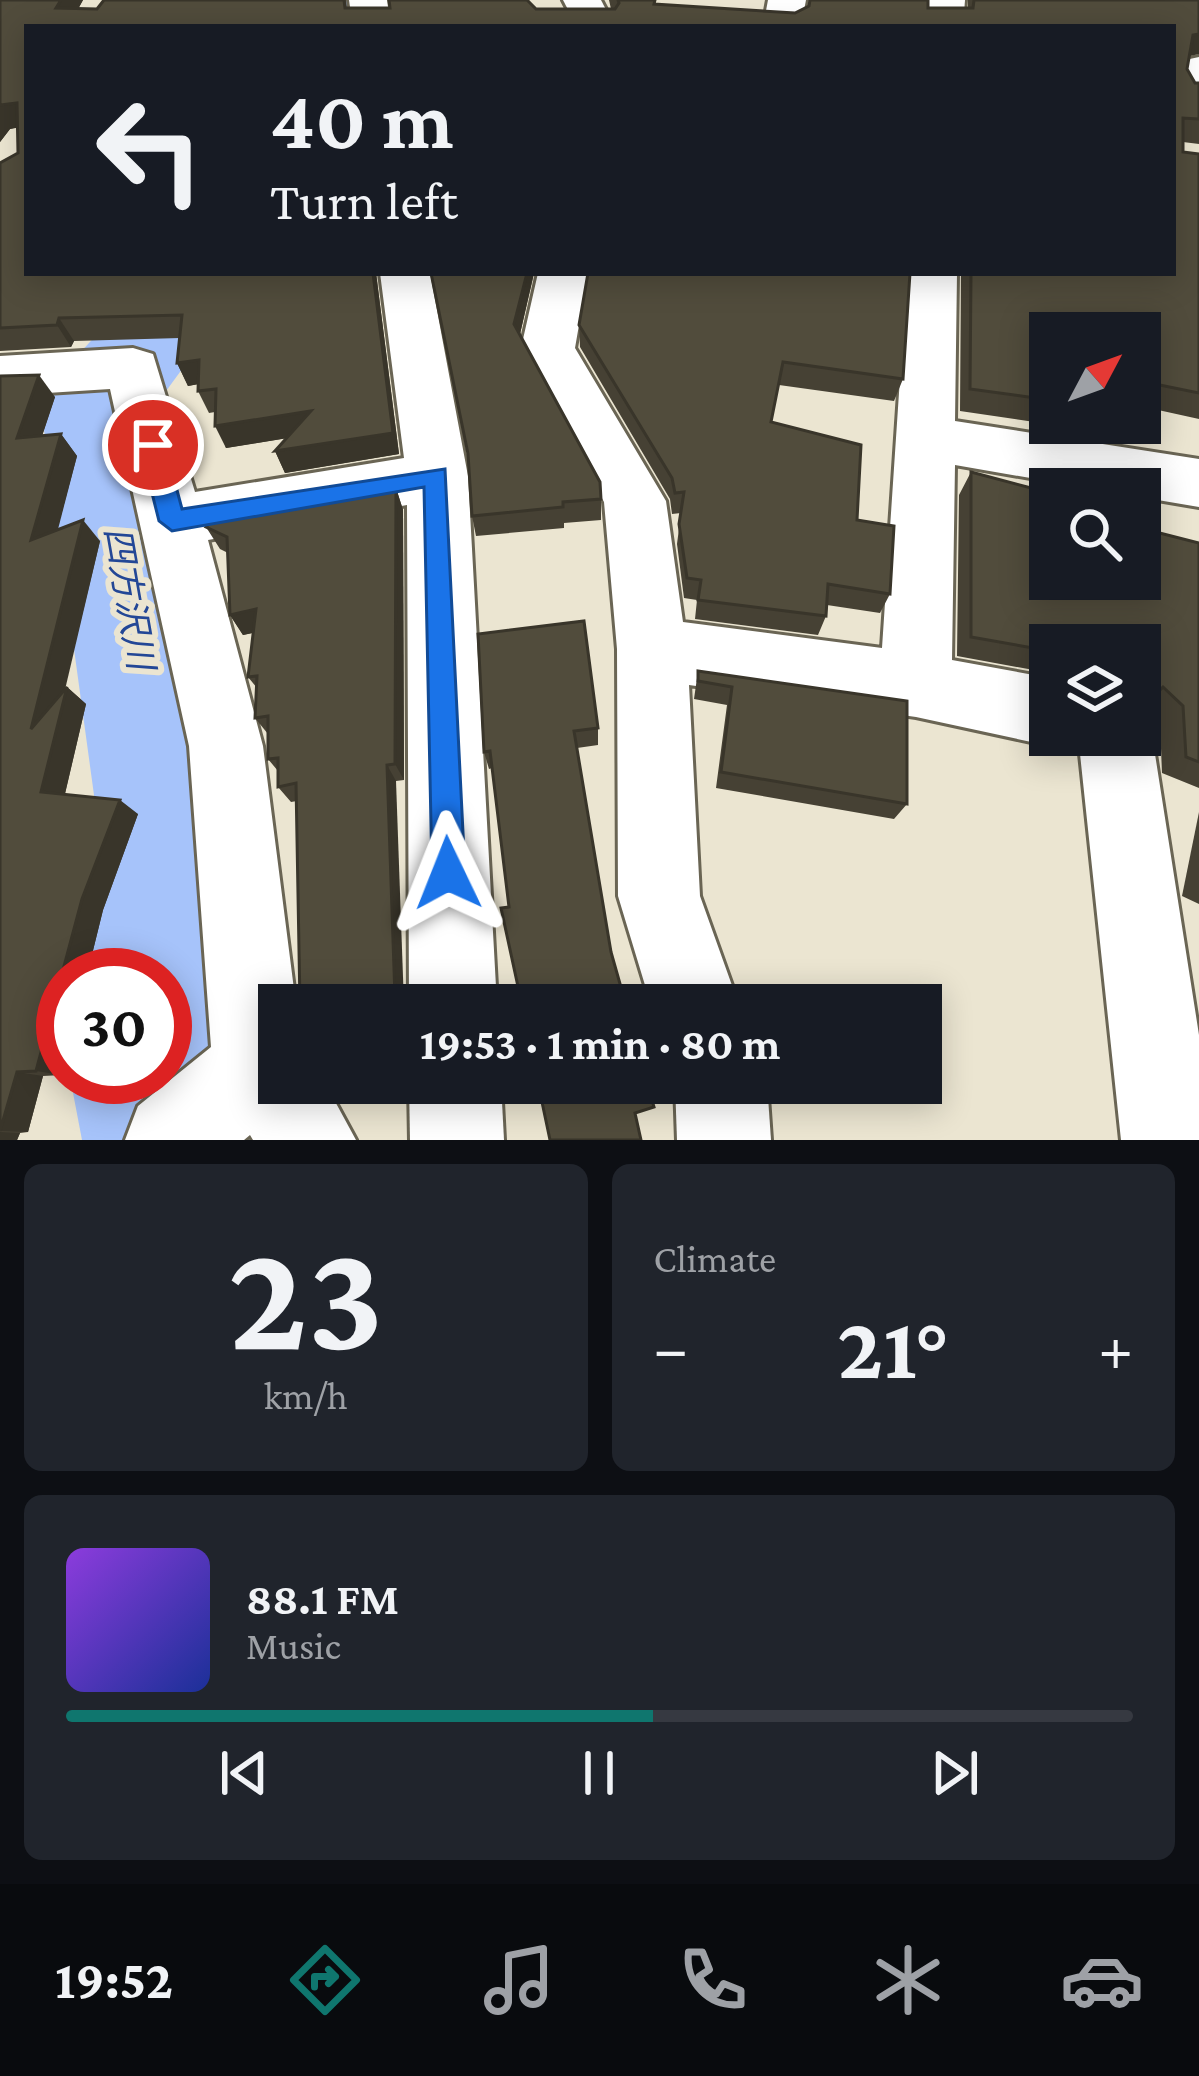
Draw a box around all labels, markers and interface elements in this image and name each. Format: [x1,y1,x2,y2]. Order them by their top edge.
icon: left [72,72,228,228]
text: 40 m [270,73,454,166]
text: Turn left [270,171,458,231]
north arrow [1029,312,1161,444]
map controls [1029,312,1161,756]
pin [102,394,204,496]
icon: arrive [120,412,186,478]
button: search [1029,468,1161,600]
water label: 四方沢川 [97,524,162,676]
button: layers [1029,624,1161,756]
position arrow [385,810,511,936]
speed limit sign: 30 [36,948,192,1104]
text: 19:53 · 1 min · 80 m [420,1019,780,1069]
text: 23 [228,1209,384,1383]
text: Climate [654,1237,776,1280]
text: 21° [837,1297,949,1397]
text: − [654,1311,688,1384]
text: + [1098,1311,1133,1384]
text: km/h [264,1374,348,1417]
text: 88.1 FM [246,1574,399,1624]
text: Music [246,1624,341,1667]
icon: previous [211,1740,277,1806]
icon: pause [566,1740,632,1806]
icon: next [922,1740,988,1806]
icon: directions [283,1938,367,2022]
icon: music [477,1938,561,2022]
icon: phone [671,1938,755,2022]
icon: climate [866,1938,950,2022]
icon: car [1060,1938,1144,2022]
text: 19:52 [55,1950,173,2010]

